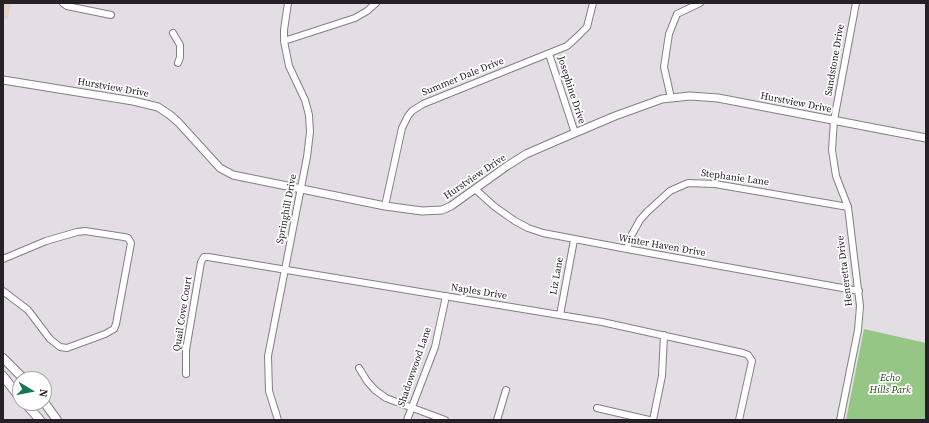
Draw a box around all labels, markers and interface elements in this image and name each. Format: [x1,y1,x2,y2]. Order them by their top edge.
street label: Sandstone Drive [823,23,847,97]
street label: Summer Dale Drive [420,55,506,99]
street label: Josephine Drive [554,55,588,125]
street label: Hurstview Drive [76,76,150,100]
street label: Hurstview Drive [759,90,833,116]
street label: Hurstview Drive [442,152,508,202]
street label: Stephanie Lane [700,167,770,189]
street label: Springhill Drive [274,173,300,245]
street label: Winter Haven Drive [617,232,707,260]
street label: Heneretta Drive [835,235,855,307]
street label: Liz Lane [548,256,566,296]
street label: Quail Cove Court [171,276,195,352]
street label: Naples Drive [450,282,508,302]
street label: Shadowwood Lane [396,326,434,408]
north arrow [12,371,52,411]
park label: Echo Hills Park [869,372,911,396]
text: N [35,388,51,398]

